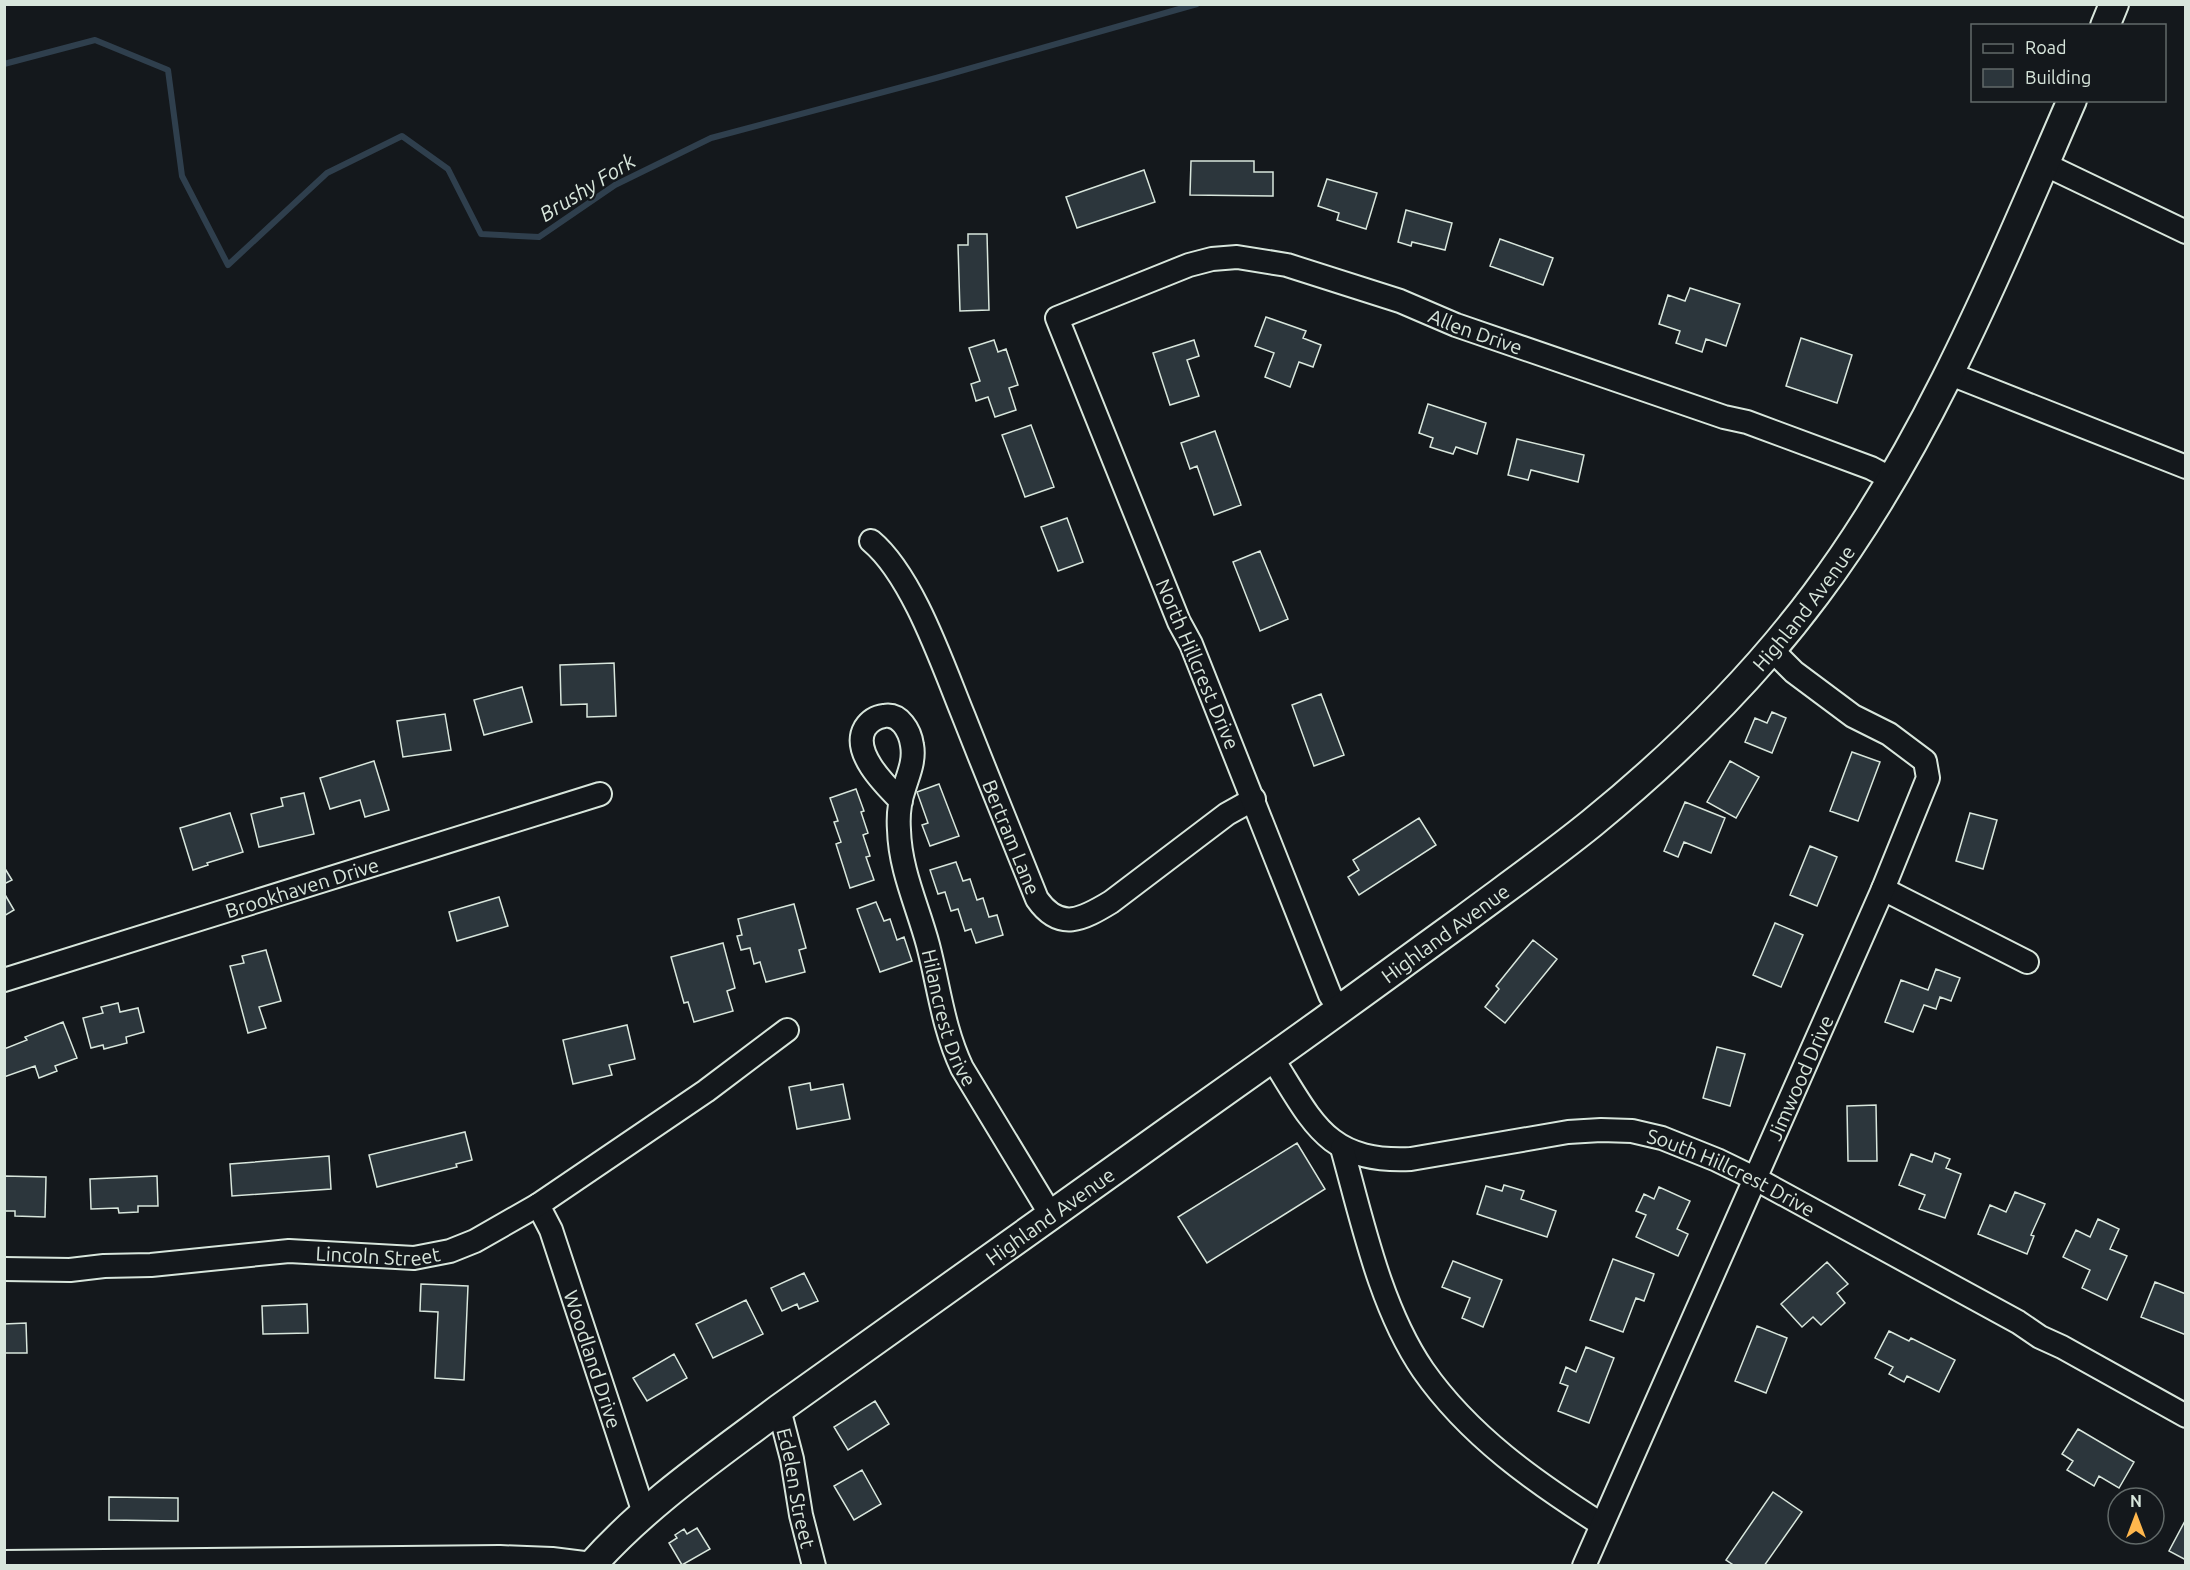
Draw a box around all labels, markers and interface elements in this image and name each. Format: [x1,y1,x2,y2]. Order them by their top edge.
legend [1971,24,2166,102]
text: Road [2025,37,2067,57]
text: Building [2025,67,2091,87]
water label: Brushy Fork [535,148,639,226]
street label: Allen Drive [1425,303,1525,358]
street label: Highland Avenue [1747,541,1859,675]
street label: North Hillcrest Drive [1152,575,1244,753]
street label: Bertram Lane [979,776,1046,898]
street label: Brookhaven Drive [222,852,381,922]
street label: Highland Avenue [1377,879,1513,987]
street label: Hilancrest Drive [918,947,982,1090]
street label: Jimwood Drive [1762,1011,1837,1144]
street label: South Hillcrest Drive [1645,1123,1819,1221]
street label: Highland Avenue [981,1162,1119,1269]
street label: Lincoln Street [315,1241,442,1270]
street label: Woodland Drive [560,1287,627,1431]
street label: Edelen Street [773,1425,820,1551]
north arrow [2106,1486,2166,1546]
text: N [2130,1492,2142,1510]

